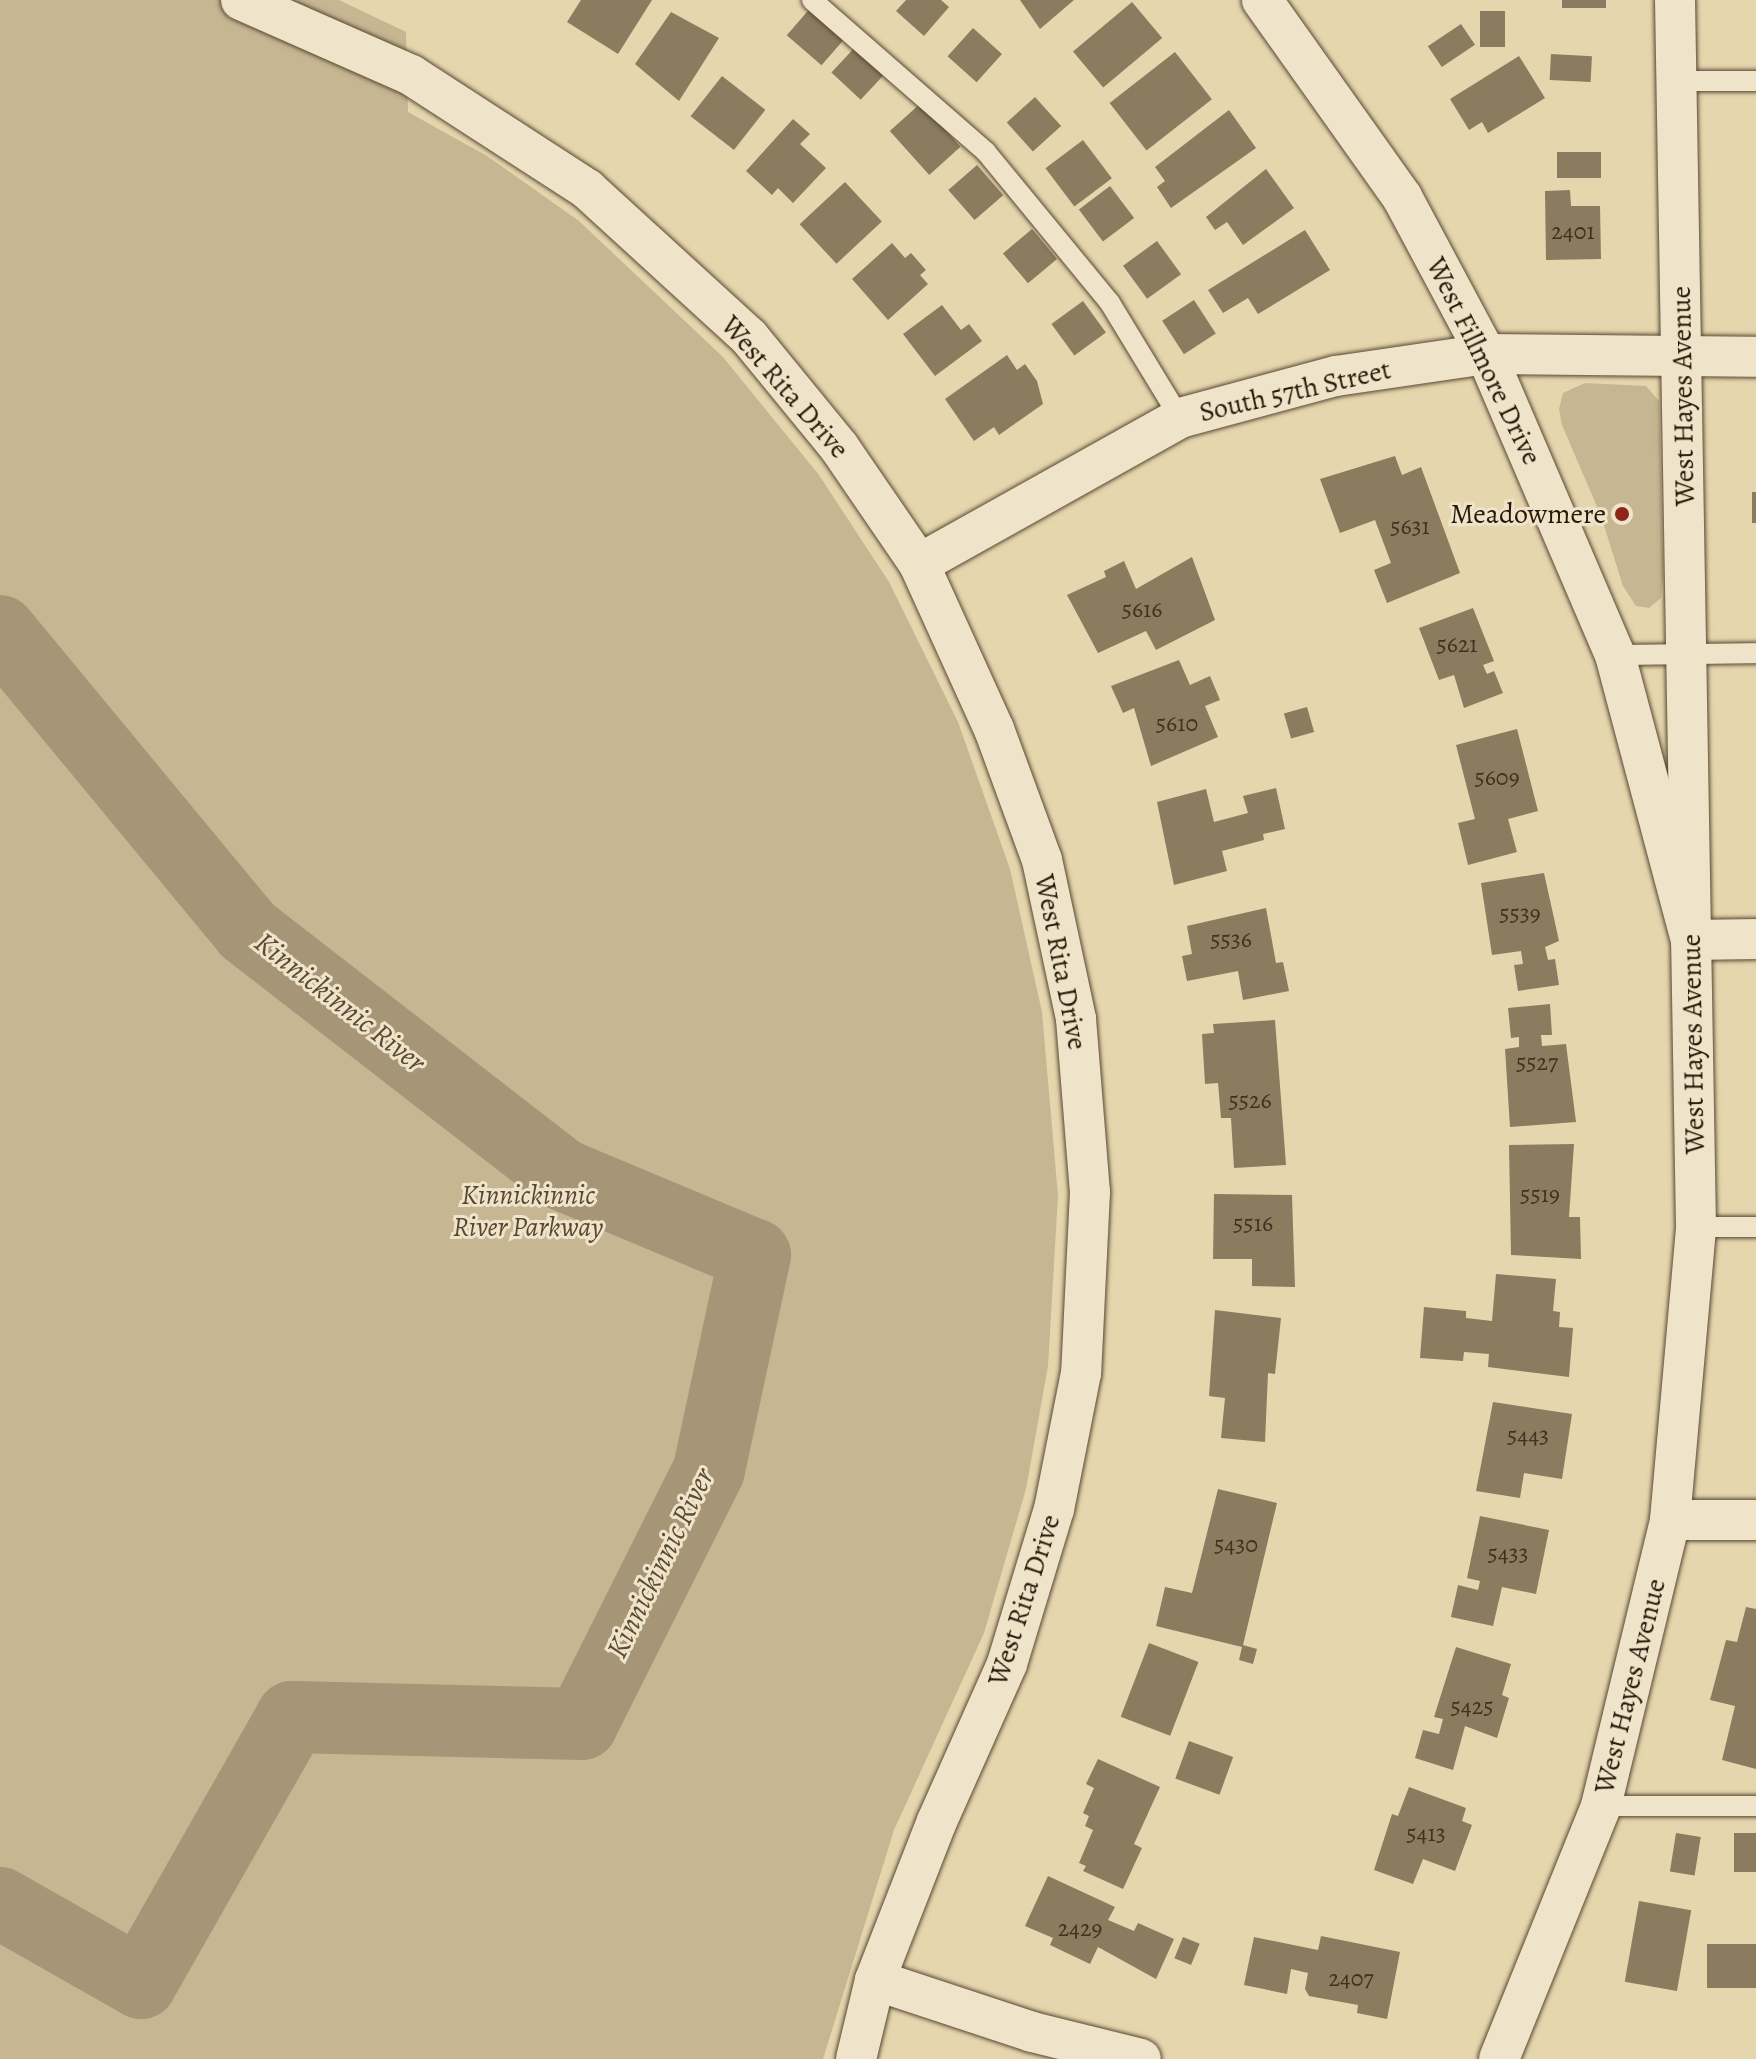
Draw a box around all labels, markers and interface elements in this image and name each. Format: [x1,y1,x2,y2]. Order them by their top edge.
house number: 2401 [1551,218,1595,246]
street label: West Fillmore Drive [1419,252,1549,470]
street label: West Hayes Avenue [1664,286,1702,506]
street label: West Rita Drive [714,309,856,465]
street label: South 57th Street [1196,353,1394,429]
place label: Meadowmere [1450,497,1606,531]
marker: Meadowmere [1613,505,1631,523]
house number: 5631 [1390,513,1430,541]
house number: 5616 [1122,596,1162,624]
house number: 5621 [1436,631,1478,659]
house number: 5610 [1156,710,1198,738]
house number: 5609 [1474,764,1520,792]
street label: West Rita Drive [1028,871,1094,1053]
house number: 5539 [1499,900,1541,928]
water label: Kinnickinnic River [247,924,433,1080]
house number: 5536 [1210,926,1252,954]
street label: West Hayes Avenue [1674,934,1712,1154]
house number: 5527 [1516,1049,1558,1077]
house number: 5526 [1228,1087,1272,1115]
park label: Kinnickinnic River Parkway [453,1178,603,1244]
house number: 5519 [1520,1181,1560,1209]
house number: 5516 [1233,1210,1273,1238]
house number: 5443 [1507,1422,1549,1450]
water label: Kinnickinnic River [599,1462,721,1664]
street label: West Rita Drive [981,1510,1067,1690]
house number: 5430 [1214,1531,1258,1559]
house number: 5433 [1487,1540,1529,1568]
street label: West Hayes Avenue [1587,1575,1673,1797]
house number: 5425 [1451,1693,1493,1721]
house number: 5413 [1406,1820,1446,1848]
house number: 2429 [1058,1915,1102,1943]
house number: 2407 [1328,1965,1374,1993]

